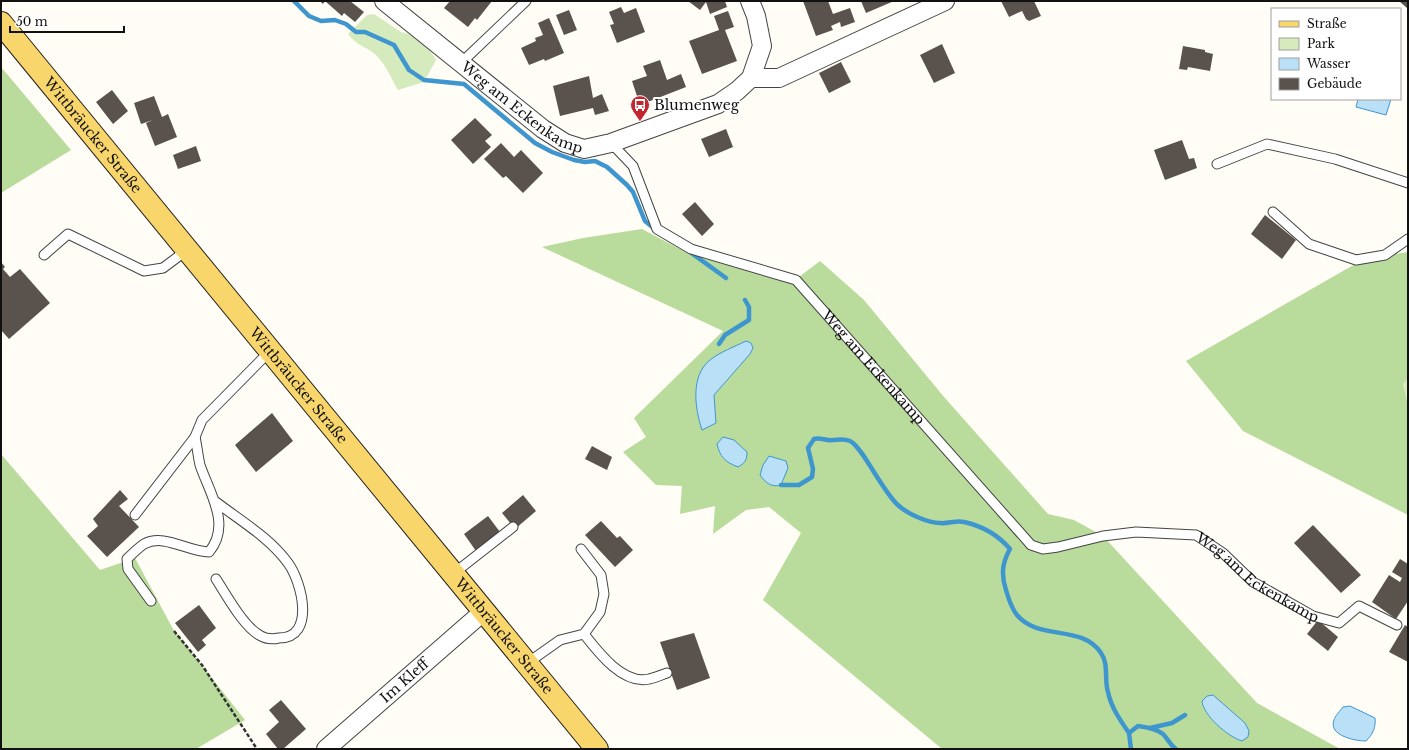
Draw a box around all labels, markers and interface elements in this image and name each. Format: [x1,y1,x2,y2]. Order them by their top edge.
scale bar [10,8,124,34]
legend [1271,8,1401,100]
text: 50 m [16,14,48,29]
text: Straße [1307,16,1347,31]
text: Park [1307,36,1335,51]
text: Wasser [1306,56,1350,71]
street label: Weg am Eckenkamp [457,57,585,157]
street label: Wittbräucker Straße [39,73,146,197]
text: Gebäude [1307,76,1362,91]
bus stop icon: Blumenweg [629,94,651,122]
place label: Blumenweg [654,96,740,114]
street label: Weg am Eckenkamp [817,306,929,428]
street label: Wittbräucker Straße [245,323,352,447]
street label: Weg am Eckenkamp [1192,528,1321,626]
street label: Wittbräucker Straße [451,573,557,698]
street label: Im Kleff [376,653,434,707]

